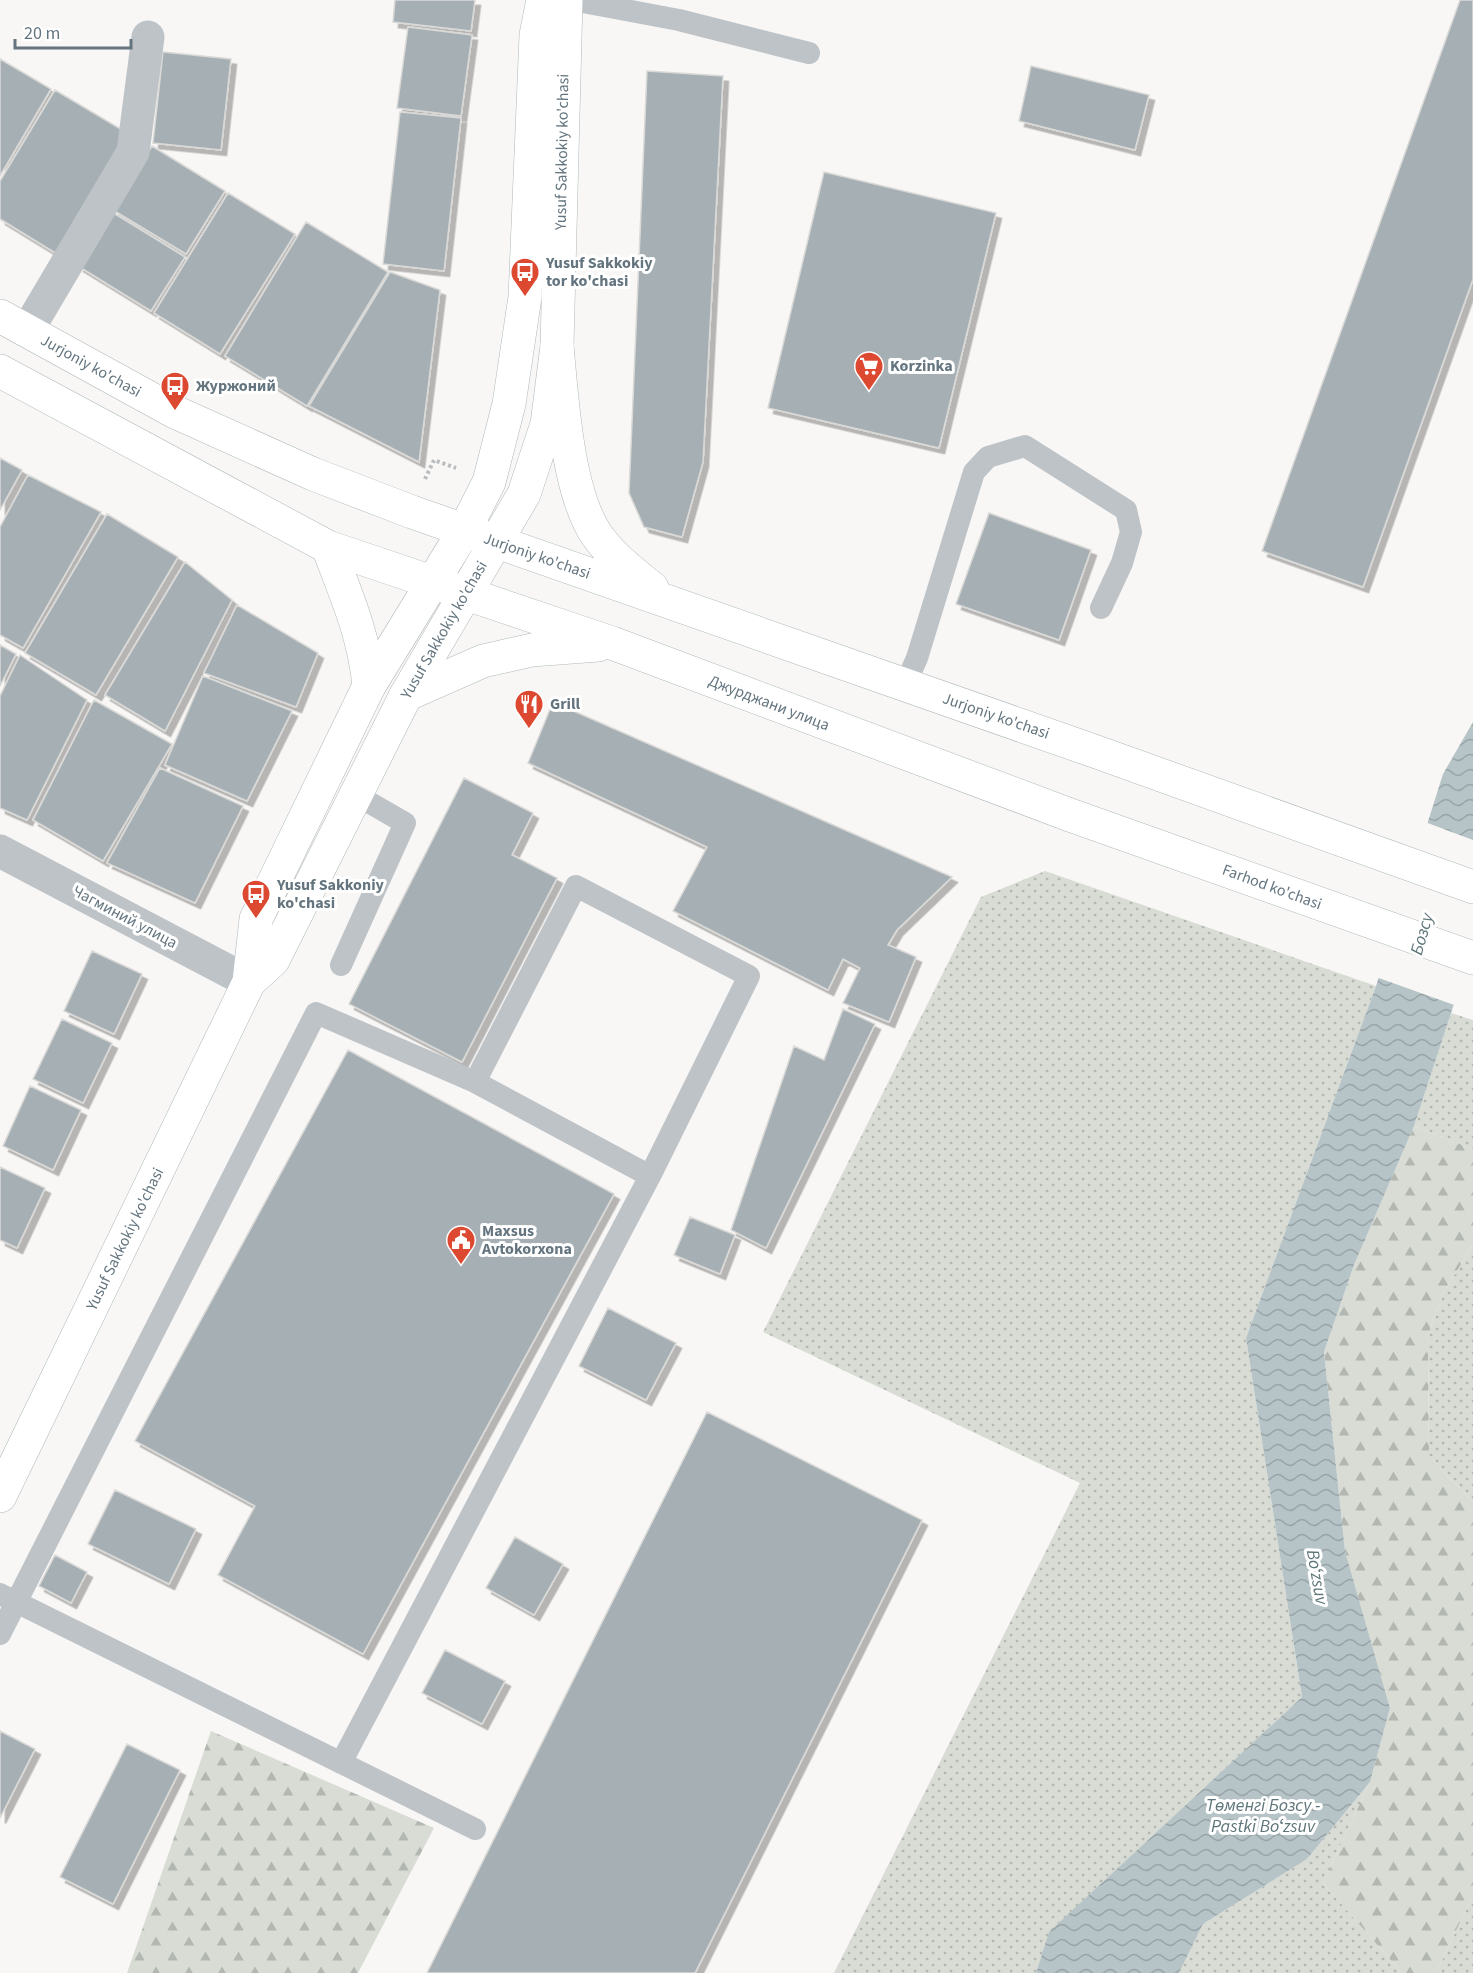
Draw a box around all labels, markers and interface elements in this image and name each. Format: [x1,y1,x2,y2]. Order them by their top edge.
scale bar [15,12,130,50]
text: 20 m [24,21,60,46]
street label: Yusuf Sakkokiy ko'chasi [550,74,574,231]
place label: Yusuf Sakkokiy tor ko'chasi [545,252,653,292]
bus stop icon: Yusuf Sakkokiy tor ko'chasi [509,256,541,298]
street label: Jurjoniy ko'chasi [37,329,145,403]
supermarket icon: Korzinka [853,350,885,392]
place label: Korzinka [890,355,953,377]
bus stop icon: Журжоний [159,370,191,412]
place label: Журжоний [196,375,276,397]
street label: Jurjoniy ko'chasi [480,527,594,585]
street label: Yusuf Sakkokiy ko'chasi [395,557,493,704]
street label: Джурджани улица [705,670,833,736]
street label: Jurjoniy ko'chasi [939,687,1053,745]
restaurant icon: Grill [513,688,545,730]
place label: Grill [550,693,581,715]
street label: Farhod ko'chasi [1219,859,1325,915]
place label: Yusuf Sakkoniy ko'chasi [276,874,385,914]
bus stop icon: Yusuf Sakkoniy ko'chasi [240,878,272,920]
street label: Чагминий улица [69,880,181,954]
water label: Бозсу [1404,909,1440,958]
street label: Yusuf Sakkokiy ko'chasi [80,1164,169,1315]
place label: Maxsus Avtokorxona [481,1220,572,1260]
public building icon: Maxsus Avtokorxona [445,1224,477,1266]
water label: Boʻzsuv [1300,1548,1334,1607]
water label: Төменгі Бозсу - Pastki Boʻzsuv [1206,1793,1320,1839]

